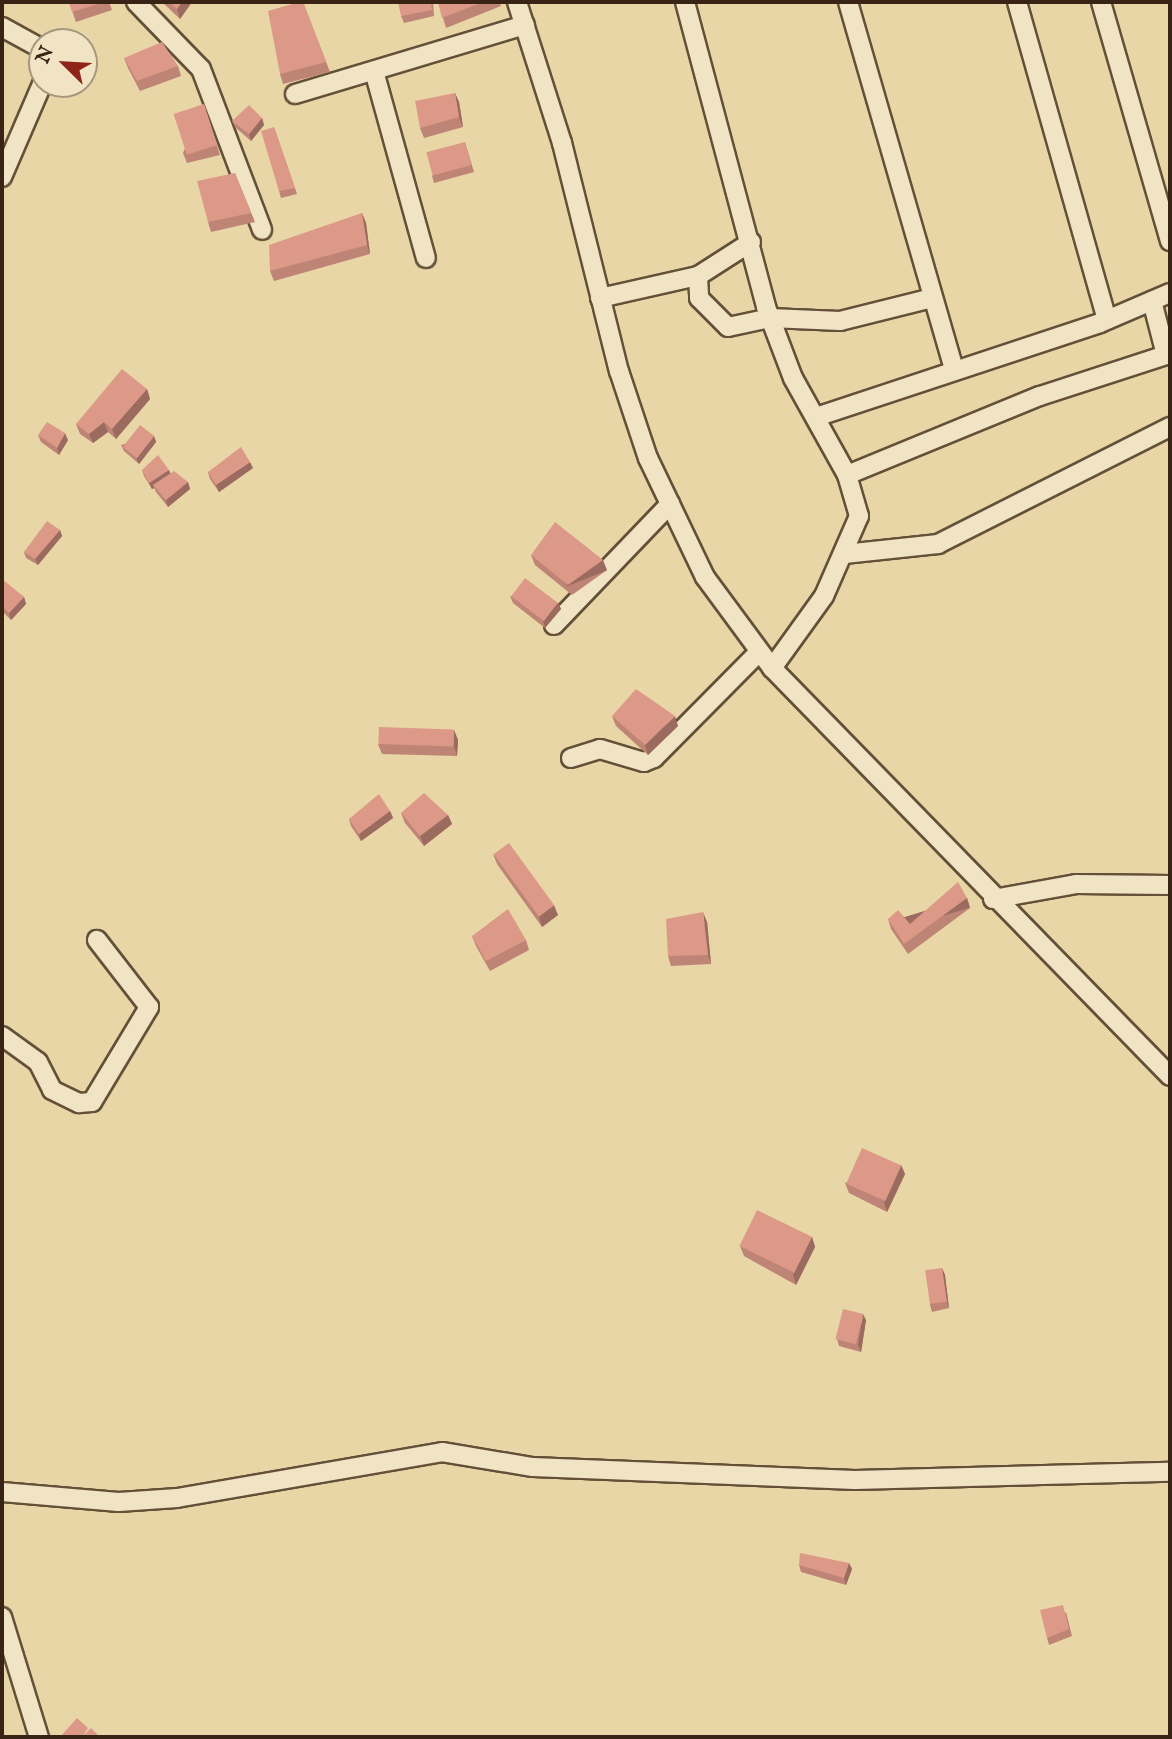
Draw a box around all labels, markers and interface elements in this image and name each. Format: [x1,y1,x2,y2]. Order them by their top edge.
north arrow [28,28,98,98]
text: N [31,43,60,68]

